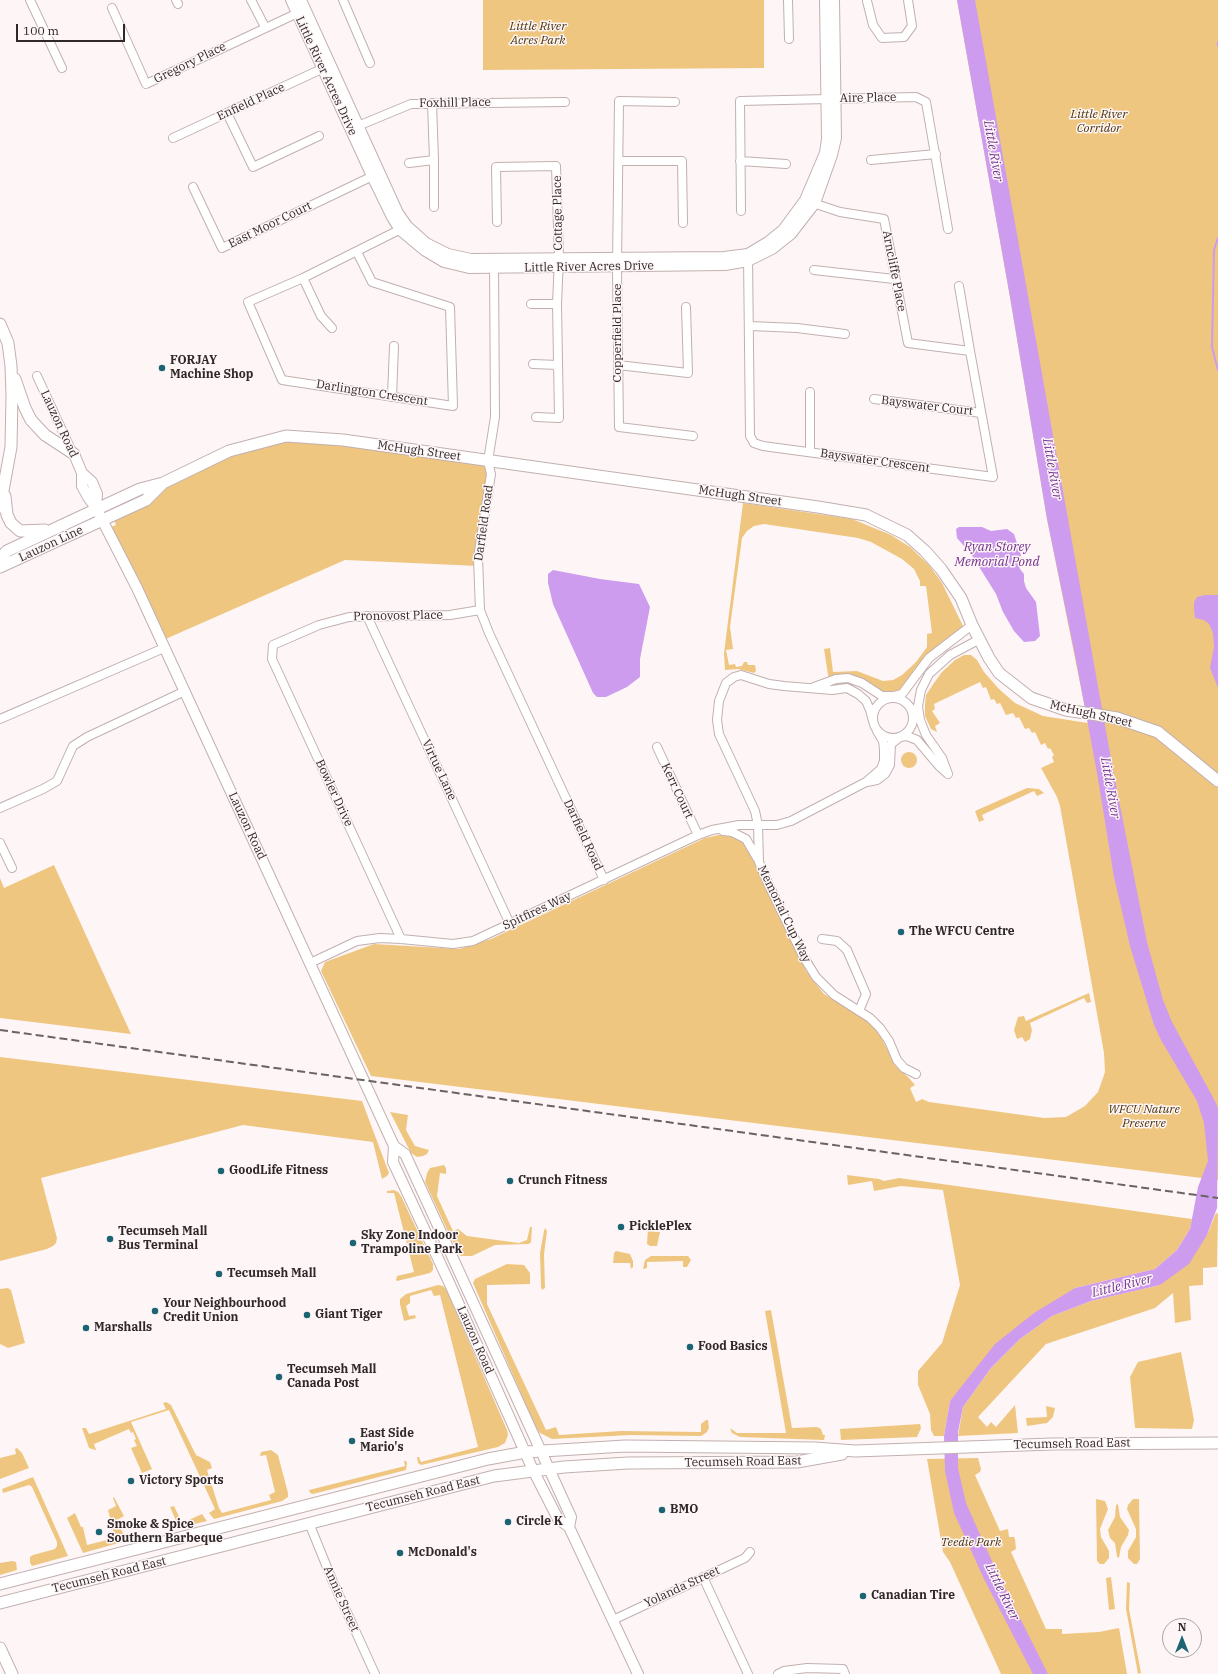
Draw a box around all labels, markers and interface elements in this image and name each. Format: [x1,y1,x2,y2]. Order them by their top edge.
street label: Little River Acres Drive [292,14,360,138]
scale bar [18,16,127,42]
park label: Little River Acres Park [510,20,566,48]
text: 100 m [23,23,59,38]
street label: Gregory Place [151,39,229,87]
street label: Enfield Place [215,80,287,124]
street label: Aire Place [840,90,896,106]
street label: Foxhill Place [419,95,491,111]
park label: Little River Corridor [1071,108,1127,136]
water label: Little River [980,119,1006,183]
street label: Cottage Place [550,175,566,251]
street label: East Moor Court [226,199,314,251]
street label: Arncliffe Place [879,229,909,313]
street label: Little River Acres Drive [524,259,654,275]
street label: Copperfield Place [611,283,625,383]
place label: FORJAY Machine Shop [170,354,253,382]
marker: FORJAY Machine Shop [157,363,167,373]
street label: Darlington Crescent [315,377,429,409]
street label: Lauzon Road [37,388,81,460]
street label: Bayswater Court [880,393,974,419]
water label: Little River [1039,437,1065,501]
street label: McHugh Street [376,438,462,464]
street label: Bayswater Crescent [819,446,931,476]
street label: McHugh Street [697,483,783,509]
street label: Darfield Road [472,484,496,562]
street label: Lauzon Line [17,523,85,565]
water label: Ryan Storey Memorial Pond [955,539,1039,570]
street label: Pronovost Place [353,608,443,624]
street label: McHugh Street [1048,698,1134,730]
street label: Virtue Lane [419,737,459,803]
water label: Little River [1097,756,1123,820]
street label: Bowler Drive [312,757,356,829]
street label: Kerr Court [658,761,696,821]
street label: Lauzon Road [225,790,269,862]
street label: Darfield Road [560,797,606,873]
street label: Memorial Cup Way [754,863,814,965]
street label: Spitfires Way [500,889,574,933]
place label: The WFCU Centre [909,925,1015,939]
marker: The WFCU Centre [896,927,906,937]
park label: WFCU Nature Preserve [1108,1103,1180,1131]
place label: GoodLife Fitness [229,1164,328,1178]
marker: GoodLife Fitness [216,1166,226,1176]
place label: Crunch Fitness [518,1174,607,1188]
marker: Crunch Fitness [505,1176,515,1186]
place label: PicklePlex [629,1220,691,1234]
marker: PicklePlex [616,1222,626,1232]
place label: Tecumseh Mall Bus Terminal [118,1225,208,1253]
place label: Sky Zone Indoor Trampoline Park [361,1229,462,1257]
marker: Tecumseh Mall Bus Terminal [105,1234,115,1244]
marker: Sky Zone Indoor Trampoline Park [348,1238,358,1248]
place label: Tecumseh Mall [227,1267,317,1281]
marker: Tecumseh Mall [214,1269,224,1279]
water label: Little River [1090,1271,1154,1301]
place label: Your Neighbourhood Credit Union [163,1297,286,1325]
street label: Lauzon Road [454,1304,496,1376]
marker: Your Neighbourhood Credit Union [150,1306,160,1316]
place label: Giant Tiger [315,1308,382,1322]
marker: Giant Tiger [302,1310,312,1320]
place label: Marshalls [94,1321,152,1335]
marker: Marshalls [81,1323,91,1333]
place label: Food Basics [698,1340,768,1354]
marker: Food Basics [685,1342,695,1352]
place label: Tecumseh Mall Canada Post [287,1363,377,1391]
marker: Tecumseh Mall Canada Post [274,1372,284,1382]
place label: East Side Mario's [360,1427,414,1455]
marker: East Side Mario's [347,1436,357,1446]
street label: Tecumseh Road East [1013,1436,1131,1452]
street label: Tecumseh Road East [684,1454,802,1470]
street label: Tecumseh Road East [365,1473,481,1515]
place label: Victory Sports [139,1474,224,1488]
marker: Victory Sports [126,1476,136,1486]
place label: BMO [670,1503,698,1517]
marker: BMO [657,1505,667,1515]
place label: Circle K [516,1515,563,1529]
marker: Circle K [503,1517,513,1527]
place label: Smoke & Spice Southern Barbeque [107,1518,223,1546]
marker: Smoke & Spice Southern Barbeque [94,1527,104,1537]
park label: Teedie Park [941,1536,1001,1550]
place label: McDonald's [408,1546,477,1560]
marker: McDonald's [395,1548,405,1558]
street label: Tecumseh Road East [51,1554,167,1596]
water label: Little River [981,1561,1023,1623]
street label: Yolanda Street [642,1563,722,1611]
street label: Annie Street [320,1564,362,1634]
place label: Canadian Tire [871,1589,955,1603]
marker: Canadian Tire [858,1591,868,1601]
north arrow [1162,1618,1202,1658]
text: N [1178,1620,1186,1634]

